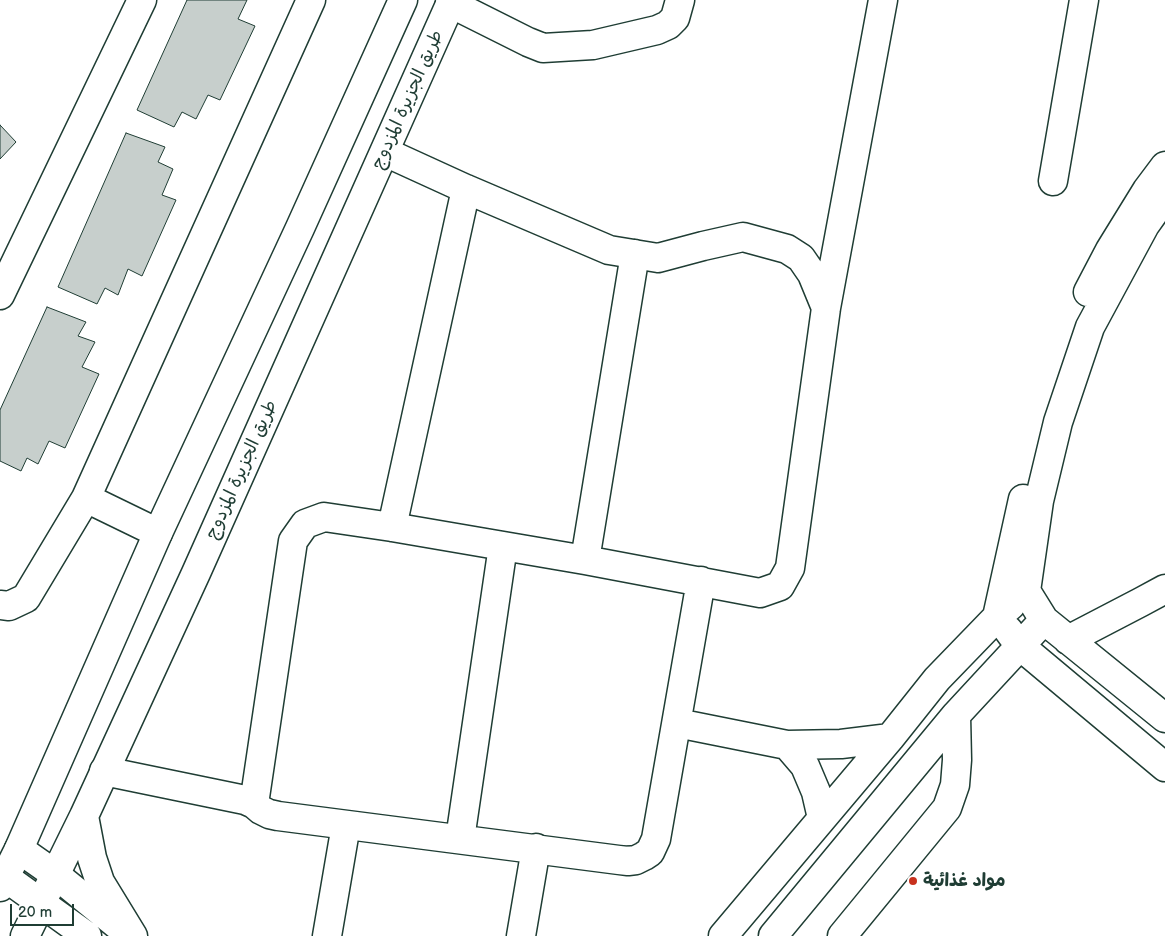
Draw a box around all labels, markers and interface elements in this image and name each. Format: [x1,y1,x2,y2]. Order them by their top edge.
street label: طريق الجزيرة المزدوج [368,27,448,173]
street label: طريق الجزيرة المزدوج [202,397,282,543]
place label: مواد غذائية [923,870,1006,892]
marker: مواد غذائية [907,875,919,887]
scale bar [12,894,76,926]
text: 20 m [18,903,52,922]

